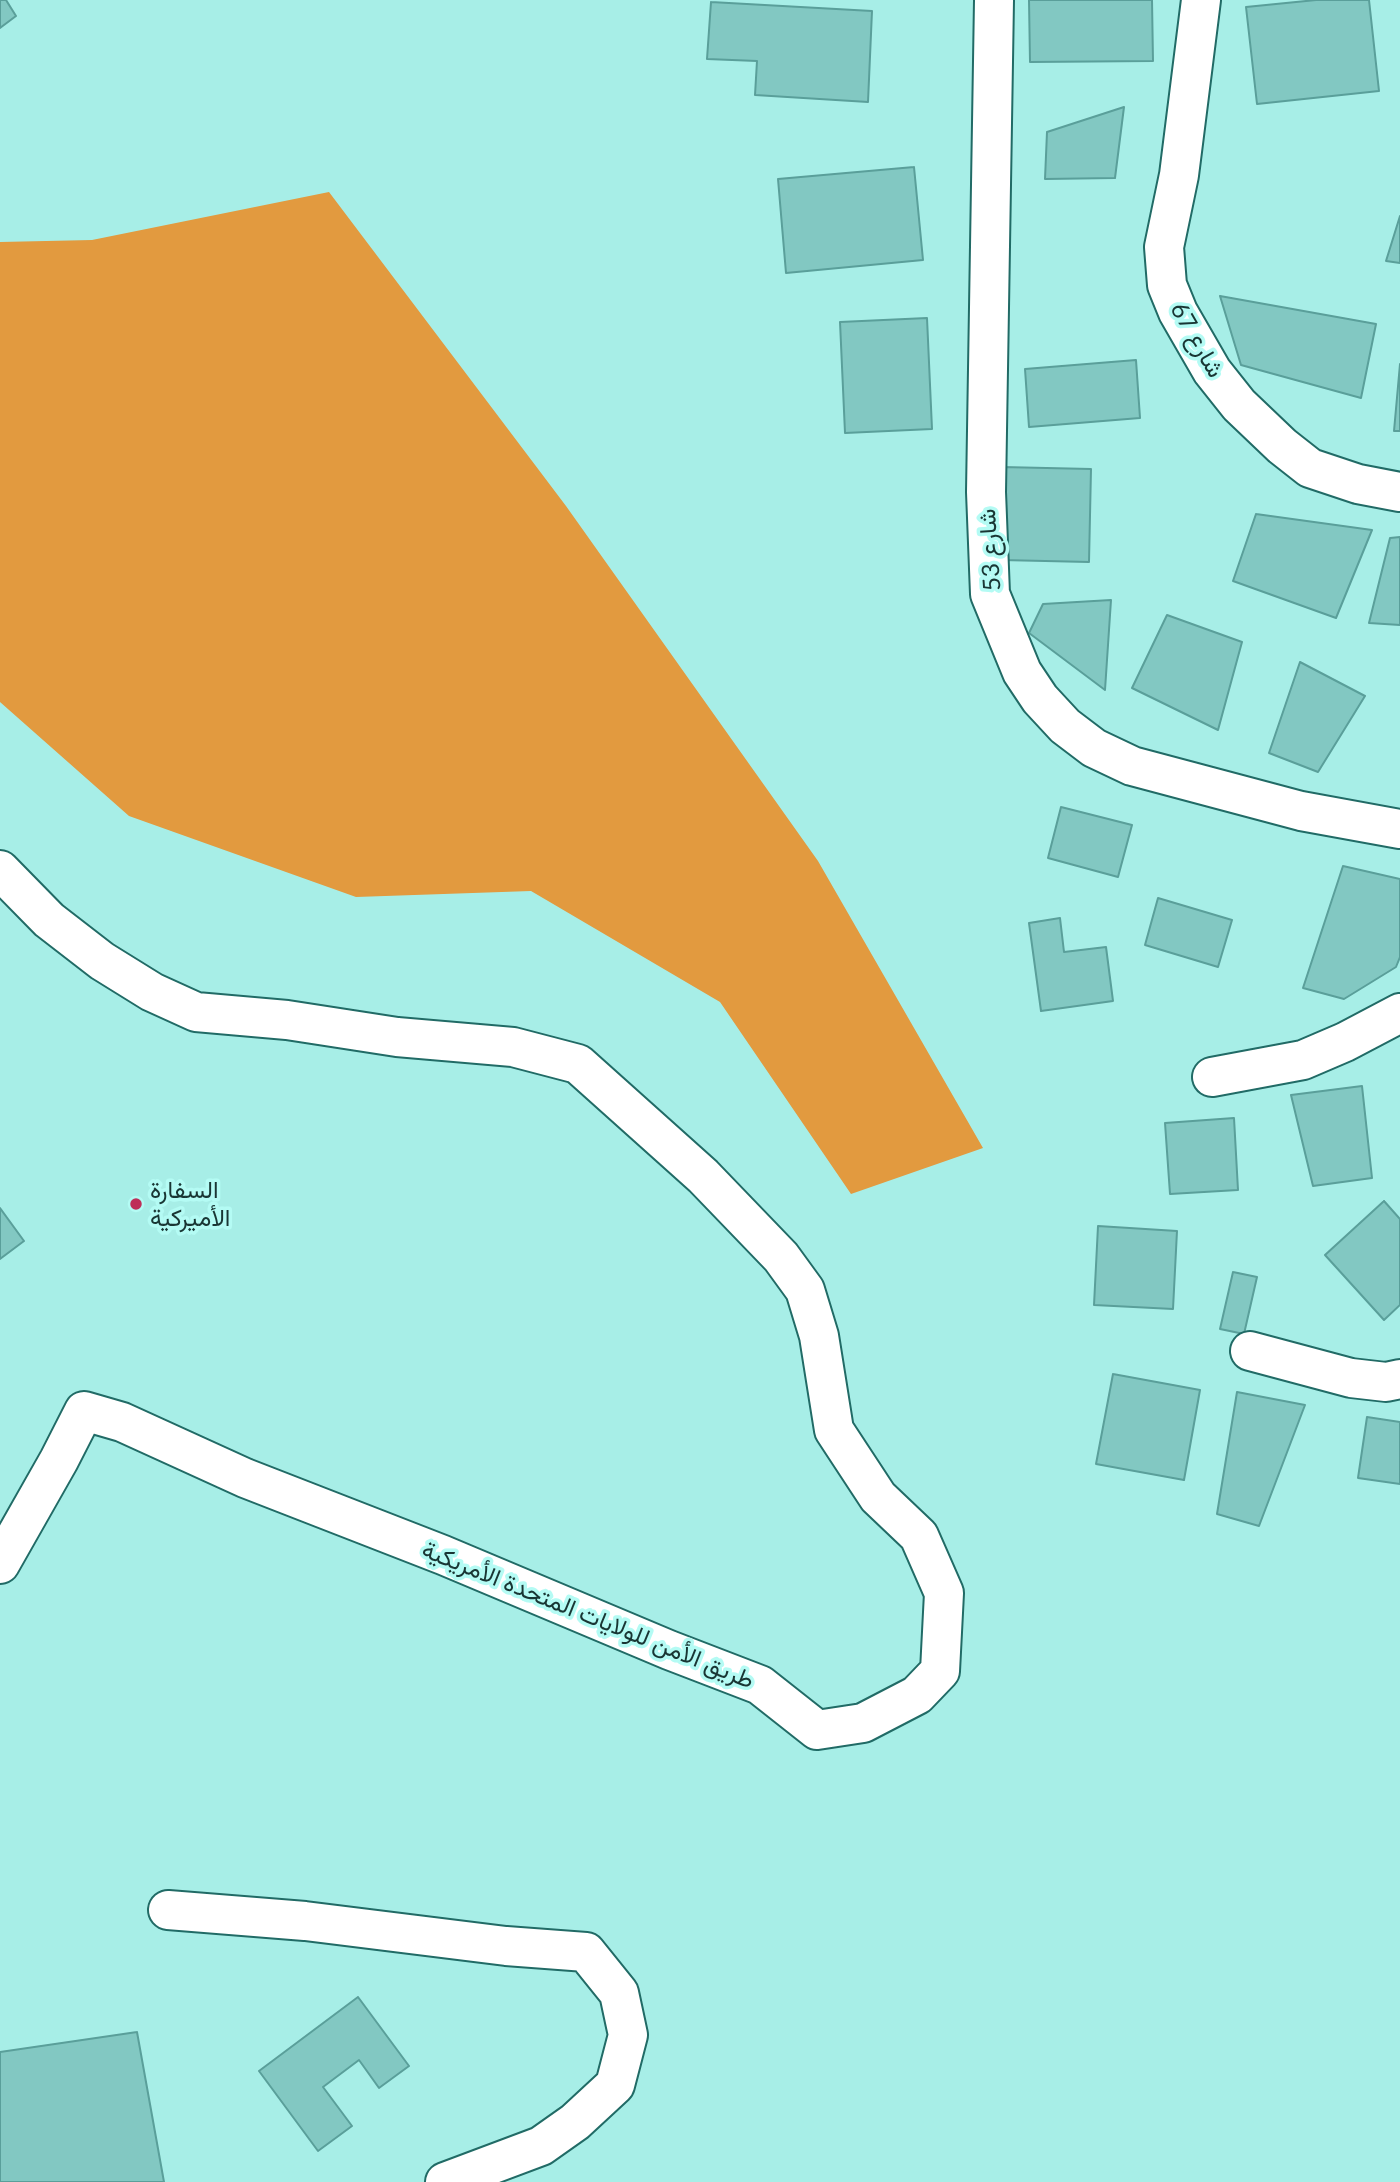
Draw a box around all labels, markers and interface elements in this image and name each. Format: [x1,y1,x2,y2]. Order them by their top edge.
street label: شارع 67 [1164,297,1230,383]
street label: شارع 53 [973,508,1007,592]
place label: السفارة الأميركية [150,1176,230,1232]
marker: السفارة الأميركية [128,1196,144,1212]
street label: طريق الأمن للولايات المتحدة الأمريكية [418,1535,758,1695]

